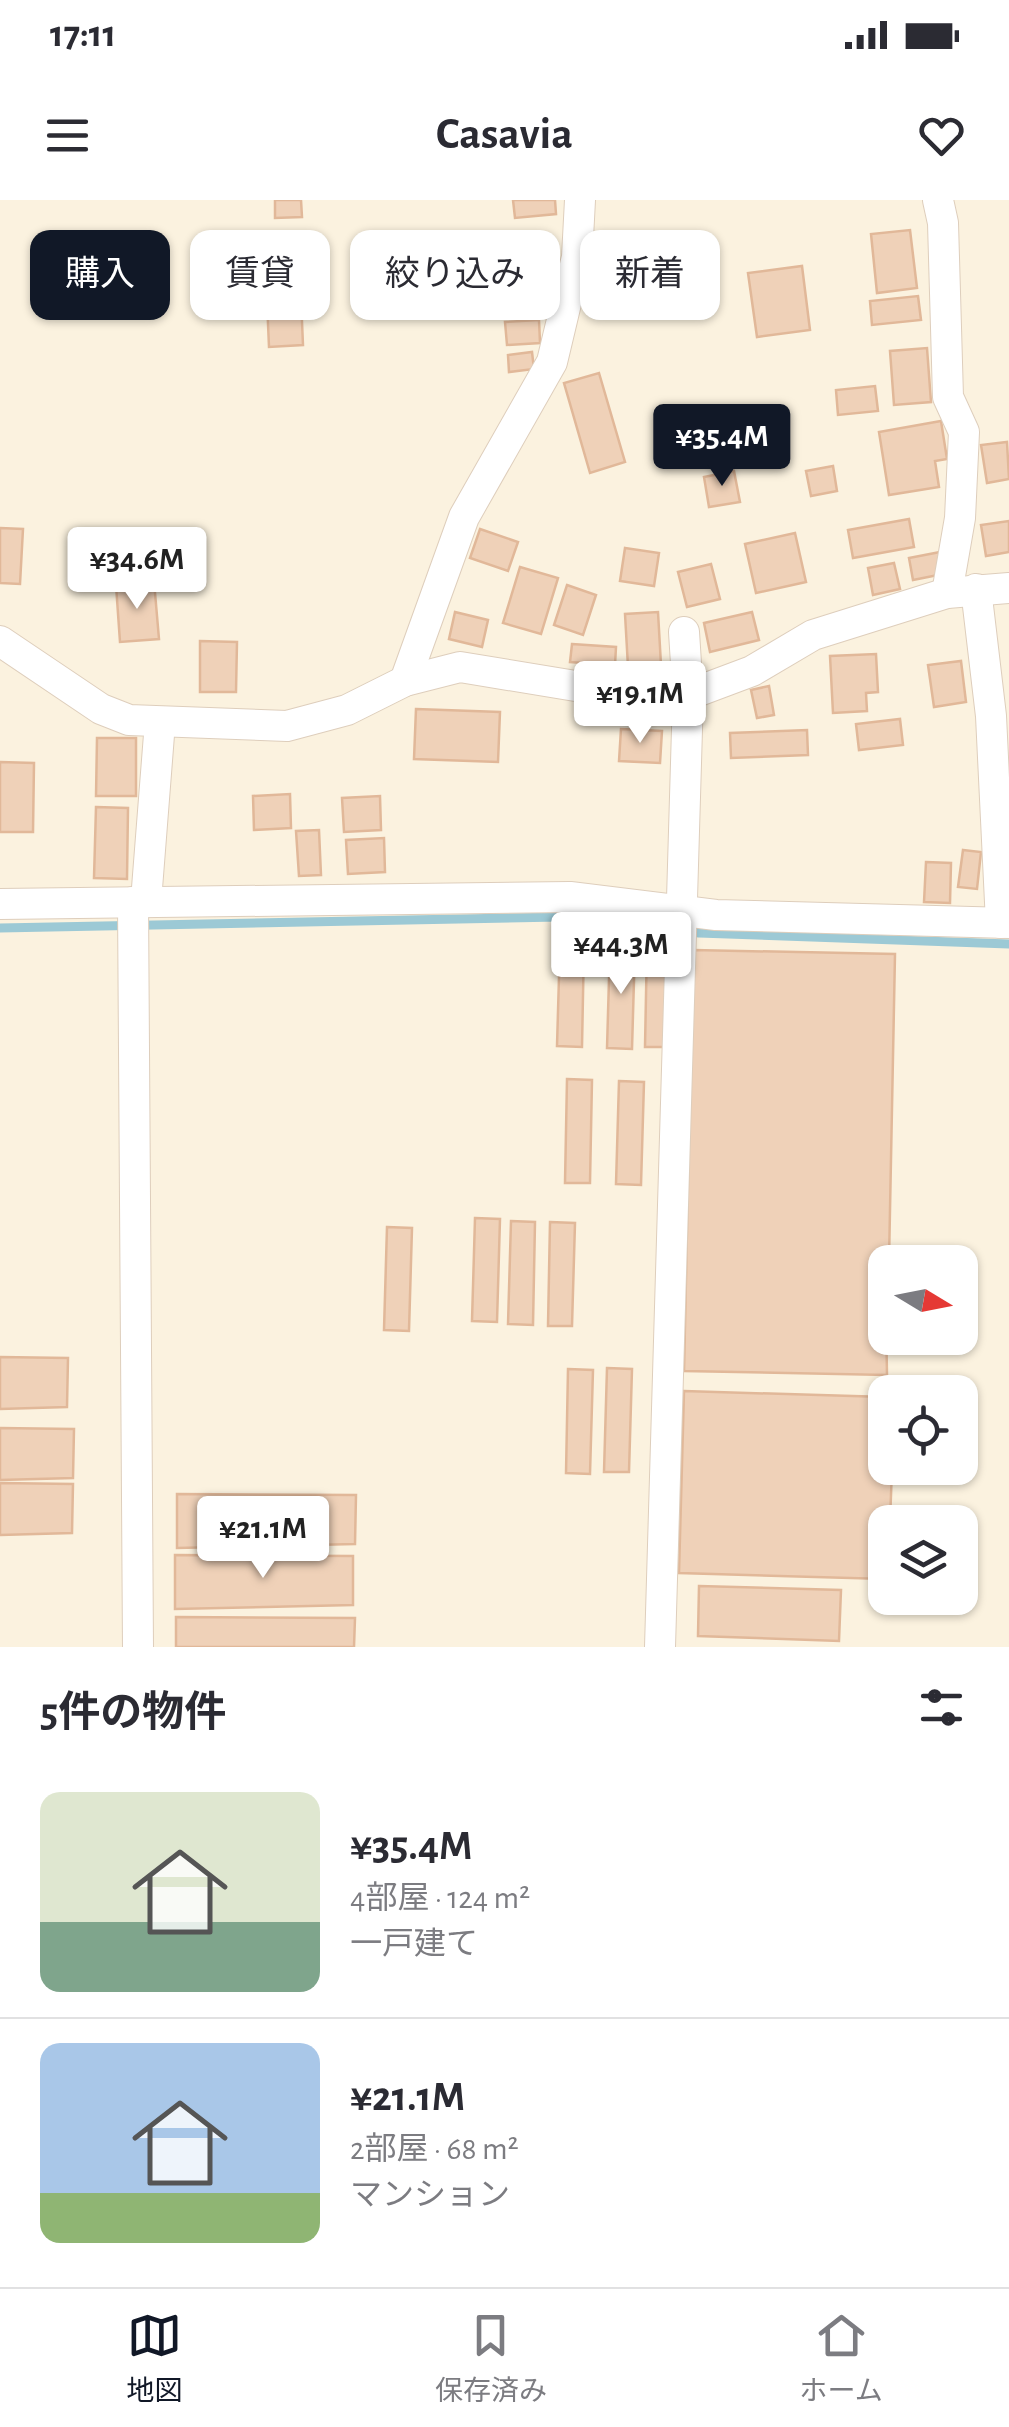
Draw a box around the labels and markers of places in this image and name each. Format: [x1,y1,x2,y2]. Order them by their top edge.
pin: ¥35.4M [641,404,803,489]
pin: ¥34.6M [56,527,218,612]
pin: ¥19.1M [559,661,721,746]
pin: ¥44.3M [540,912,702,997]
pin: ¥21.1M [182,1496,344,1581]

